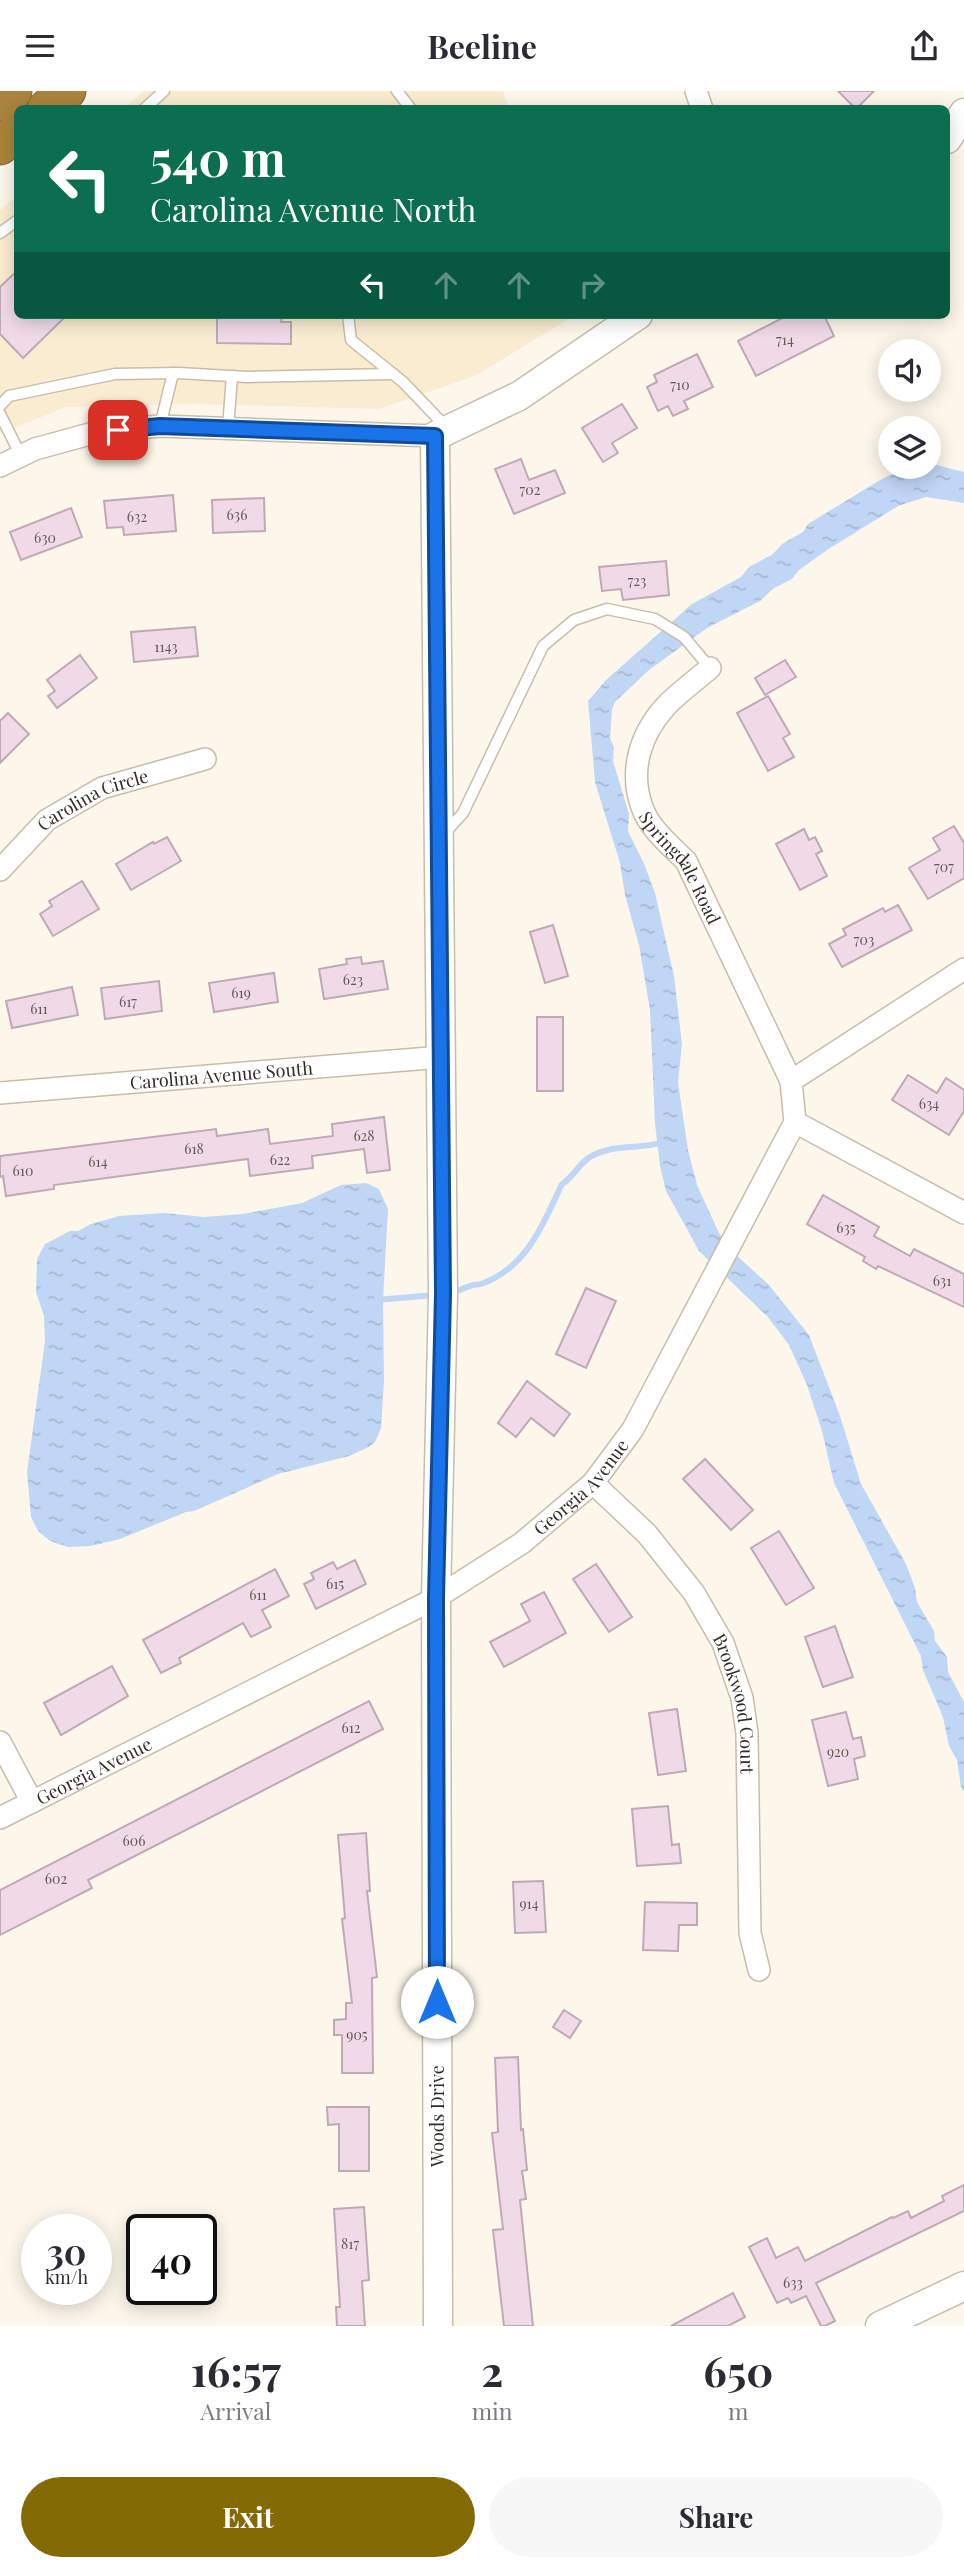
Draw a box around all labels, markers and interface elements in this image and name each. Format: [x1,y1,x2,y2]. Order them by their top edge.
text: Beeline [427,24,537,67]
icon: menu [21,27,59,65]
icon: share [905,27,943,65]
text: 540 m [150,124,286,189]
icon: left [35,133,126,224]
text: Carolina Avenue North [150,187,476,230]
icon: left [354,266,392,304]
icon: ahead [427,266,465,304]
icon: ahead [500,266,538,304]
icon: right [573,266,611,304]
house number: 714 [776,330,794,349]
map controls [878,339,941,479]
button: sound [878,339,941,402]
house number: 710 [670,375,690,394]
pin [88,400,148,460]
icon: arrive [99,411,137,449]
button: layers [878,416,941,479]
house number: 702 [520,480,541,499]
house number: 636 [227,505,247,524]
house number: 632 [127,507,147,526]
house number: 630 [34,528,56,547]
house number: 723 [628,571,646,590]
house number: 1143 [154,637,178,656]
street label: Carolina Circle [31,764,151,836]
street label: Springdale Road [634,807,727,928]
house number: 707 [934,857,954,876]
house number: 703 [854,930,874,949]
house number: 623 [343,970,363,989]
house number: 619 [231,983,251,1002]
house number: 617 [119,992,137,1011]
house number: 611 [30,999,48,1018]
street label: Carolina Avenue South [129,1056,314,1094]
house number: 634 [919,1094,939,1113]
house number: 628 [353,1126,375,1145]
house number: 618 [184,1139,204,1158]
house number: 622 [270,1150,291,1169]
house number: 614 [88,1152,108,1171]
house number: 610 [13,1161,33,1180]
house number: 635 [836,1218,856,1237]
house number: 631 [933,1271,951,1290]
street label: Georgia Avenue [528,1434,634,1540]
house number: 615 [326,1574,344,1593]
house number: 611 [249,1585,267,1604]
street label: Brookwood Court [708,1629,760,1775]
house number: 612 [341,1718,361,1737]
street label: Georgia Avenue [32,1731,156,1810]
house number: 920 [827,1742,849,1761]
house number: 606 [123,1831,145,1850]
house number: 602 [45,1869,67,1888]
house number: 914 [519,1894,539,1913]
position arrow [400,1965,474,2039]
house number: 905 [346,2025,368,2044]
street label: Woods Drive [425,2065,449,2168]
speed limit sign: 40 [126,2214,217,2305]
text: 30 [47,2227,86,2274]
house number: 817 [341,2234,359,2253]
text: km/h [45,2265,88,2289]
house number: 633 [783,2273,803,2292]
text: 16:57 [191,2342,281,2398]
text: 2 [481,2342,503,2398]
text: 650 [703,2342,773,2398]
text: Arrival [200,2395,271,2426]
text: min [472,2395,513,2426]
text: m [728,2395,749,2426]
button: Exit [21,2477,475,2557]
button: Share [489,2477,943,2557]

